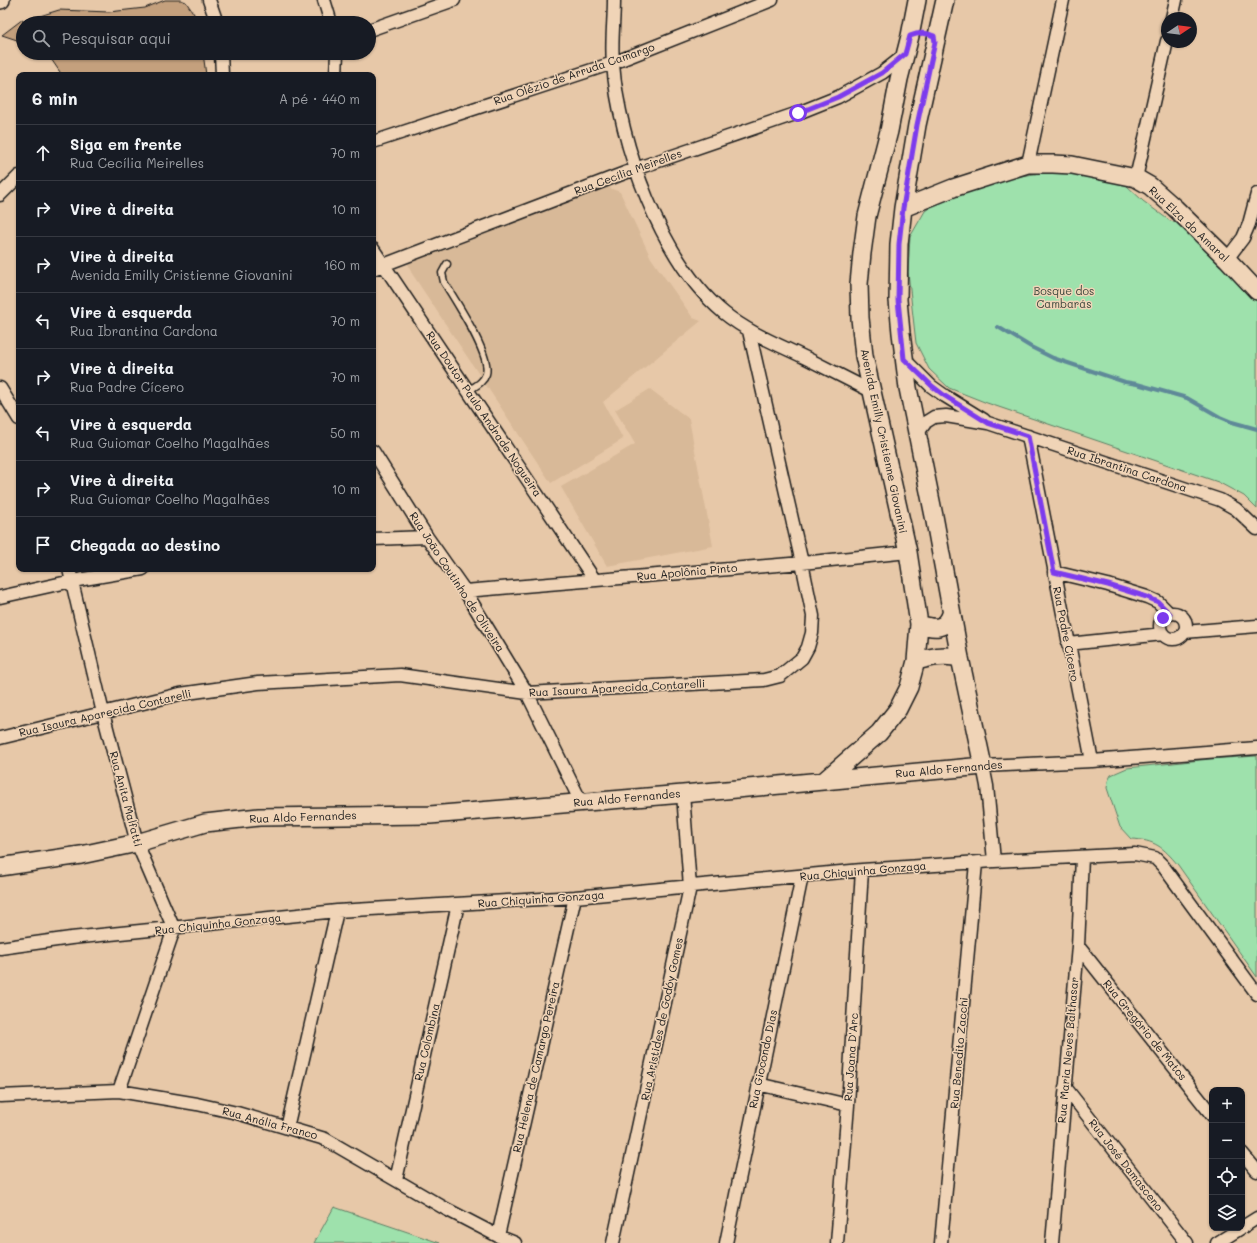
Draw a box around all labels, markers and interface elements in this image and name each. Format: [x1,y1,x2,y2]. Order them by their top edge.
north arrow [1161,12,1197,48]
search box [16,16,376,60]
icon: search [30,27,52,49]
text: Pesquisar aqui [62,28,171,48]
street label: Rua Olézio de Arruda Camargo [491,39,657,108]
text: 6 min [32,87,77,109]
text: A pé · 440 m [279,90,360,107]
route start [789,104,807,122]
text: Siga em frente [70,134,182,154]
icon: ahead [32,142,54,164]
text: 70 m [330,144,360,161]
street label: Rua Cecília Meirelles [572,145,684,198]
text: Rua Cecília Meirelles [70,154,204,171]
street label: Rua Elza do Amaral [1146,183,1233,265]
icon: right [32,198,54,220]
text: Vire à direita [70,199,174,219]
text: 10 m [332,200,360,217]
text: Vire à direita [70,246,174,266]
icon: right [32,254,54,276]
text: 160 m [324,256,360,273]
text: Avenida Emilly Cristienne Giovanini [70,266,293,283]
park label: Bosque dos Cambarás [1034,283,1094,311]
text: Vire à esquerda [70,302,192,322]
icon: left [32,310,54,332]
text: 70 m [330,312,360,329]
text: Rua Ibrantina Cardona [70,322,218,339]
street label: Rua Doutor Paulo Andrade Nogueira [423,328,546,499]
street label: Avenida Emilly Cristienne Giovanini [858,347,911,535]
text: Vire à direita [70,358,174,378]
icon: right [32,366,54,388]
text: 70 m [330,368,360,385]
text: Rua Padre Cícero [70,378,184,395]
text: Vire à esquerda [70,414,192,434]
icon: left [32,422,54,444]
text: 50 m [330,424,360,441]
text: Rua Guiomar Coelho Magalhães [70,434,270,451]
street label: Rua Ibrantina Cardona [1065,442,1189,495]
text: Vire à direita [70,470,174,490]
icon: right [32,478,54,500]
text: 10 m [332,480,360,497]
text: Rua Guiomar Coelho Magalhães [70,490,270,507]
street label: Rua João Coutinho de Oliveira [406,509,509,655]
icon: arrive [32,534,54,556]
text: Chegada ao destino [70,535,220,555]
street label: Rua Apolônia Pinto [636,560,738,583]
street label: Rua Padre Cícero [1050,585,1083,683]
route end [1154,609,1172,627]
street label: Rua Isaura Aparecida Contarelli [528,675,706,700]
street label: Rua Isaura Aparecida Contarelli [17,685,193,740]
street label: Rua Anita Malfatti [107,749,146,848]
street label: Rua Aldo Fernandes [895,756,1003,781]
street label: Rua Aldo Fernandes [573,785,681,810]
street label: Rua Aldo Fernandes [249,807,357,826]
street label: Rua Chiquinha Gonzaga [799,857,927,884]
street label: Rua Chiquinha Gonzaga [477,887,605,910]
street label: Rua Chiquinha Gonzaga [154,909,282,938]
street label: Rua Aristides de Godóy Gomes [637,936,686,1102]
street label: Rua Maria Neves Balthasar [1054,976,1081,1124]
street label: Rua Gregório de Matos [1100,976,1191,1083]
street label: Rua Helena de Camargo Pereira [508,980,563,1154]
street label: Rua Benedito Zacchi [946,997,971,1109]
street label: Rua Colombina [410,1001,443,1082]
street label: Rua Giocondo Dias [745,1008,780,1110]
street label: Rua Joana D'Arc [840,1012,861,1102]
map controls [1209,1087,1245,1231]
button: + [1209,1087,1245,1123]
street label: Rua Anália Franco [221,1103,320,1143]
street label: Rua José Damasceno [1086,1116,1167,1214]
button: − [1209,1123,1245,1159]
button: locate [1209,1159,1245,1195]
button: layers [1209,1195,1245,1231]

